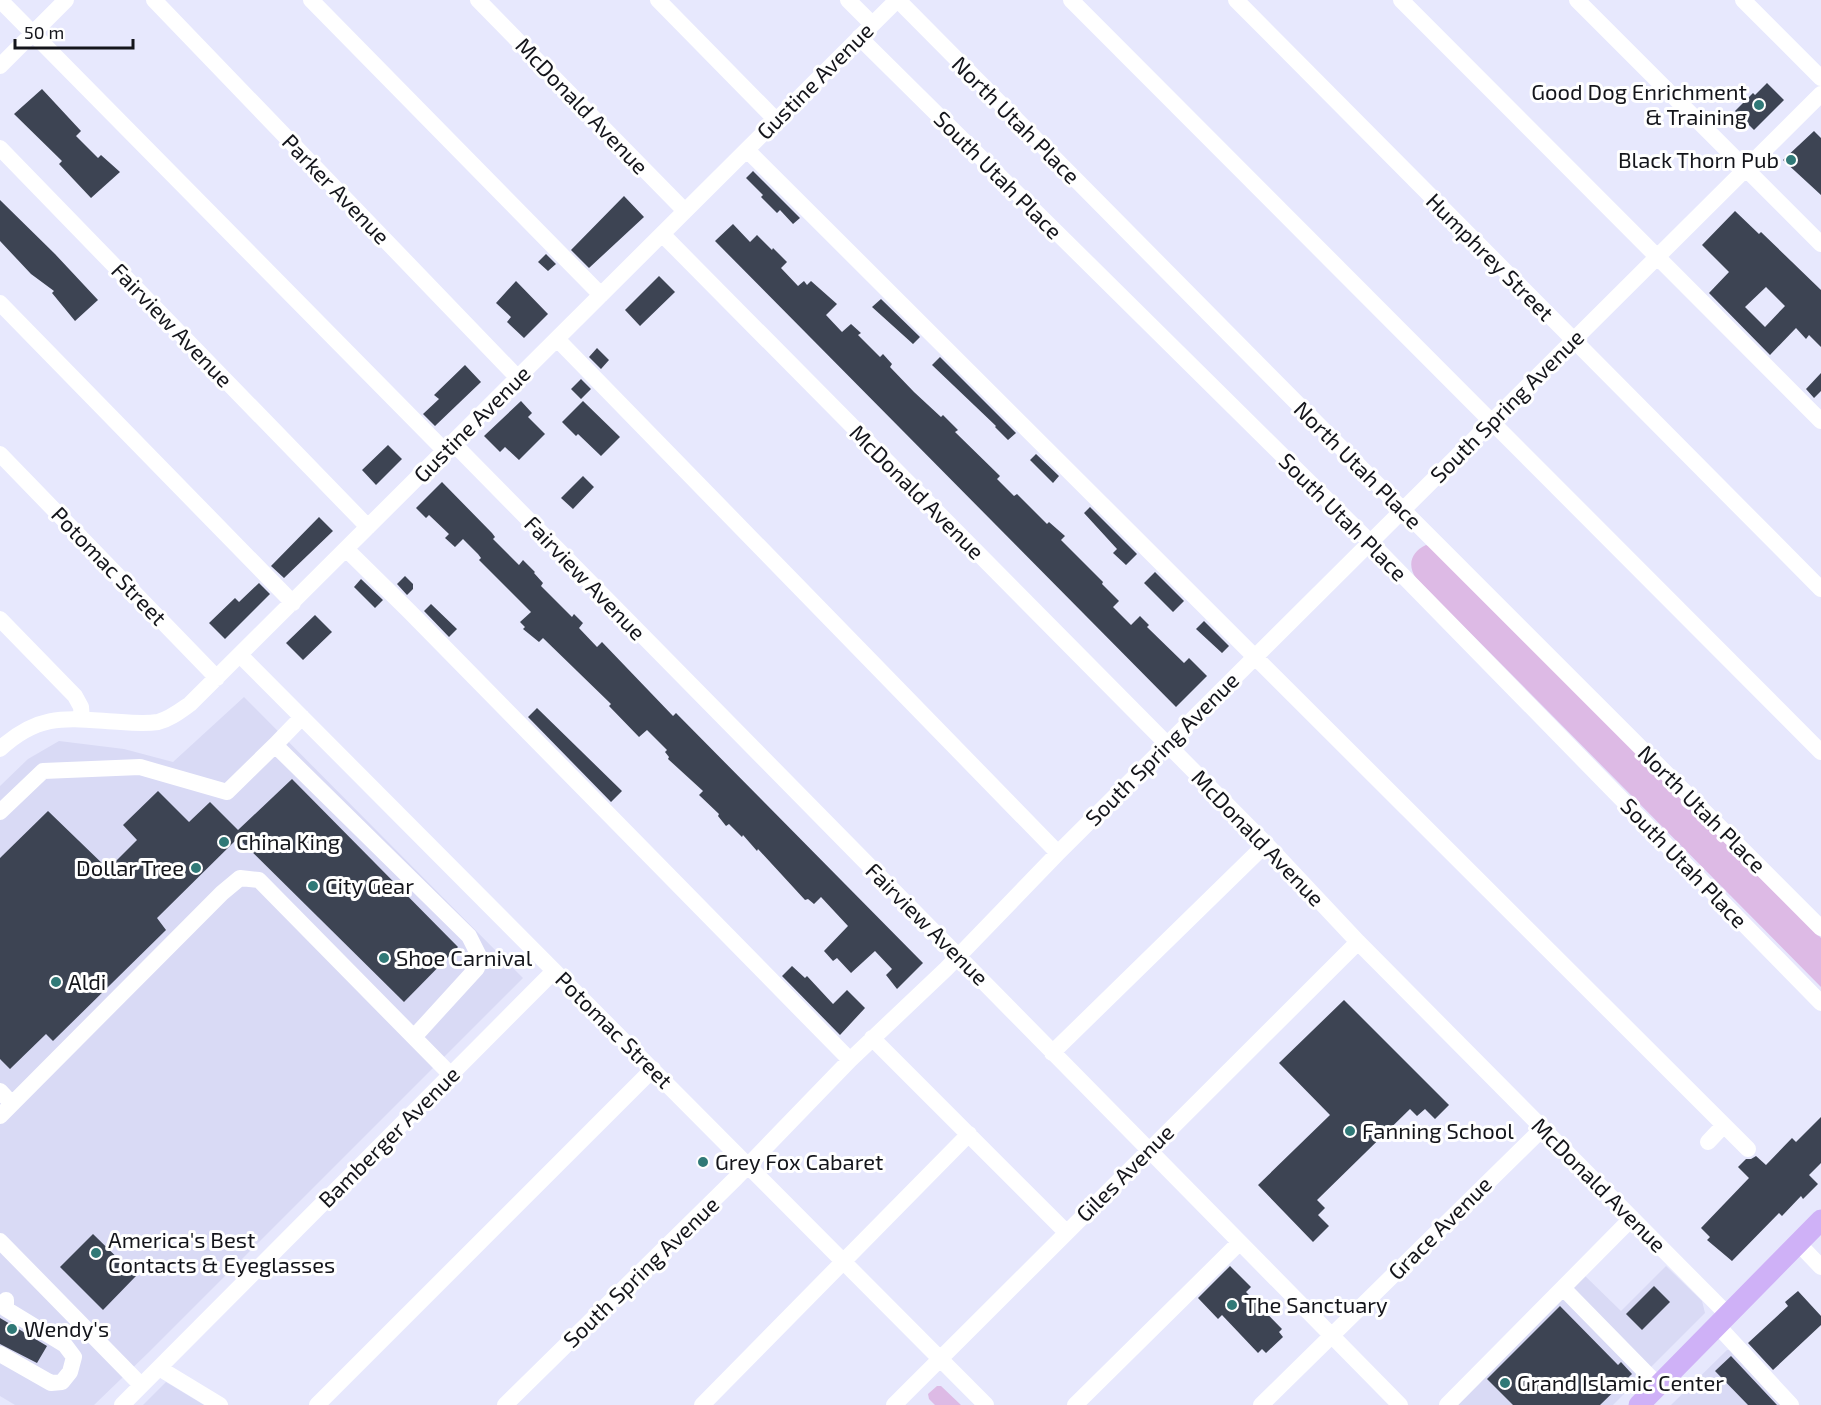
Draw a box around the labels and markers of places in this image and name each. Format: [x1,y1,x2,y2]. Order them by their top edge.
place label: Good Dog Enrichment & Training [1531,78,1747,129]
marker: Good Dog Enrichment & Training [1752,98,1766,112]
place label: Black Thorn Pub [1618,146,1779,172]
marker: Black Thorn Pub [1784,153,1798,167]
place label: China King [236,828,340,854]
marker: China King [217,835,231,849]
place label: Dollar Tree [76,854,184,880]
marker: Dollar Tree [189,861,203,875]
place label: City Gear [325,872,414,898]
marker: City Gear [306,879,320,893]
place label: Shoe Carnival [396,944,533,970]
marker: Shoe Carnival [377,951,391,965]
place label: Aldi [68,968,106,994]
marker: Aldi [49,975,63,989]
place label: Fanning School [1362,1117,1514,1143]
marker: Fanning School [1343,1124,1357,1138]
place label: Grey Fox Cabaret [715,1148,883,1174]
marker: Grey Fox Cabaret [696,1155,710,1169]
place label: America's Best Contacts & Eyeglasses [108,1226,335,1277]
marker: America's Best Contacts & Eyeglasses [89,1246,103,1260]
place label: The Sanctuary [1244,1291,1388,1317]
marker: The Sanctuary [1225,1298,1239,1312]
place label: Wendy's [24,1315,109,1341]
marker: Wendy's [5,1322,19,1336]
place label: Grand Islamic Center [1517,1369,1724,1395]
marker: Grand Islamic Center [1498,1376,1512,1390]

